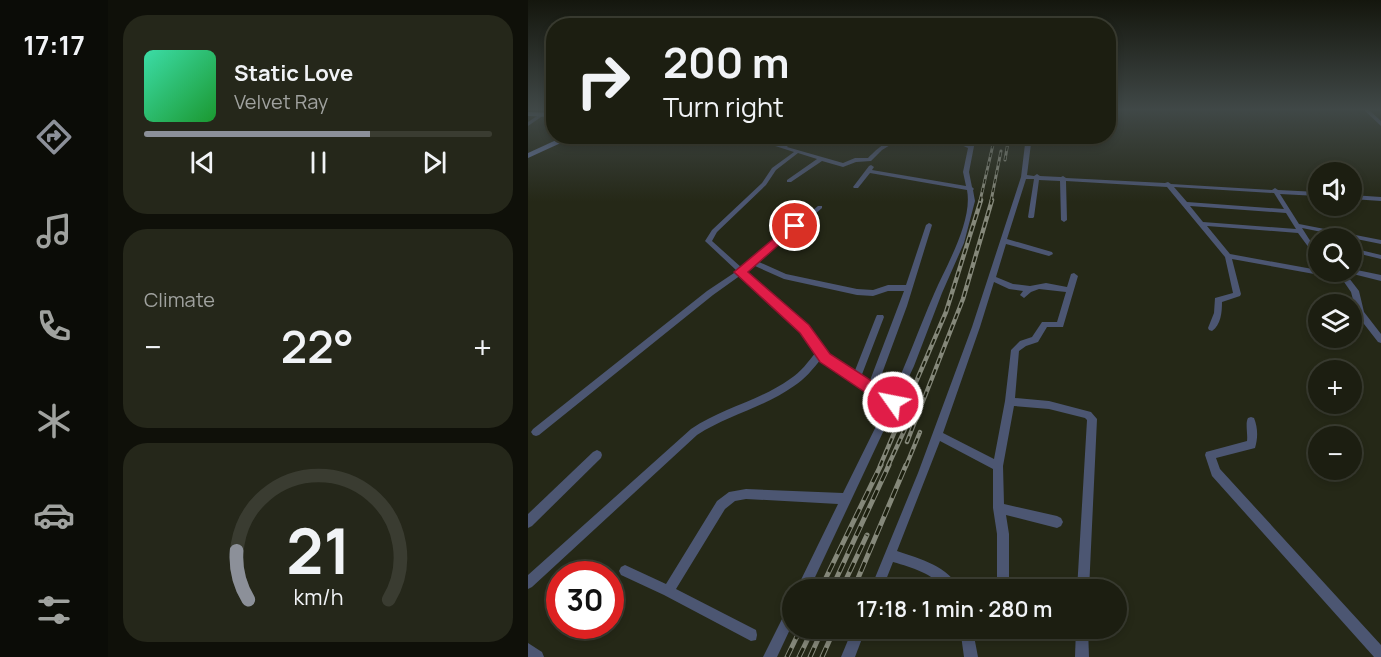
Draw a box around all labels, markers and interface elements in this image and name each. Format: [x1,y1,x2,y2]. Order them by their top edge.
text: 17:17 [23,26,85,63]
text: 200 m [663,33,789,91]
icon: right [564,42,642,120]
text: Static Love [234,58,353,88]
text: Velvet Ray [234,88,328,115]
text: Turn right [663,88,784,125]
icon: directions [33,116,75,158]
icon: previous [186,146,219,179]
icon: pause [302,146,335,179]
icon: next [418,146,451,179]
map controls [1308,162,1362,480]
button: sound [1308,162,1362,216]
pin [769,200,820,251]
icon: arrive [778,209,811,242]
icon: music [33,210,75,252]
button: search [1308,228,1362,282]
text: Climate [144,286,215,313]
button: layers [1308,294,1362,348]
icon: phone [33,305,75,347]
text: 22° [281,315,354,377]
text: − [144,324,162,369]
text: + [473,324,492,369]
button: + [1308,360,1362,414]
position arrow [861,370,925,434]
icon: climate [33,400,75,442]
button: − [1308,426,1362,480]
icon: car [33,494,75,536]
text: 21 [286,507,350,593]
speed limit sign: 30 [546,561,624,639]
text: km/h [293,582,343,611]
icon: filters [33,589,75,631]
text: 17:18 · 1 min · 280 m [857,594,1052,624]

